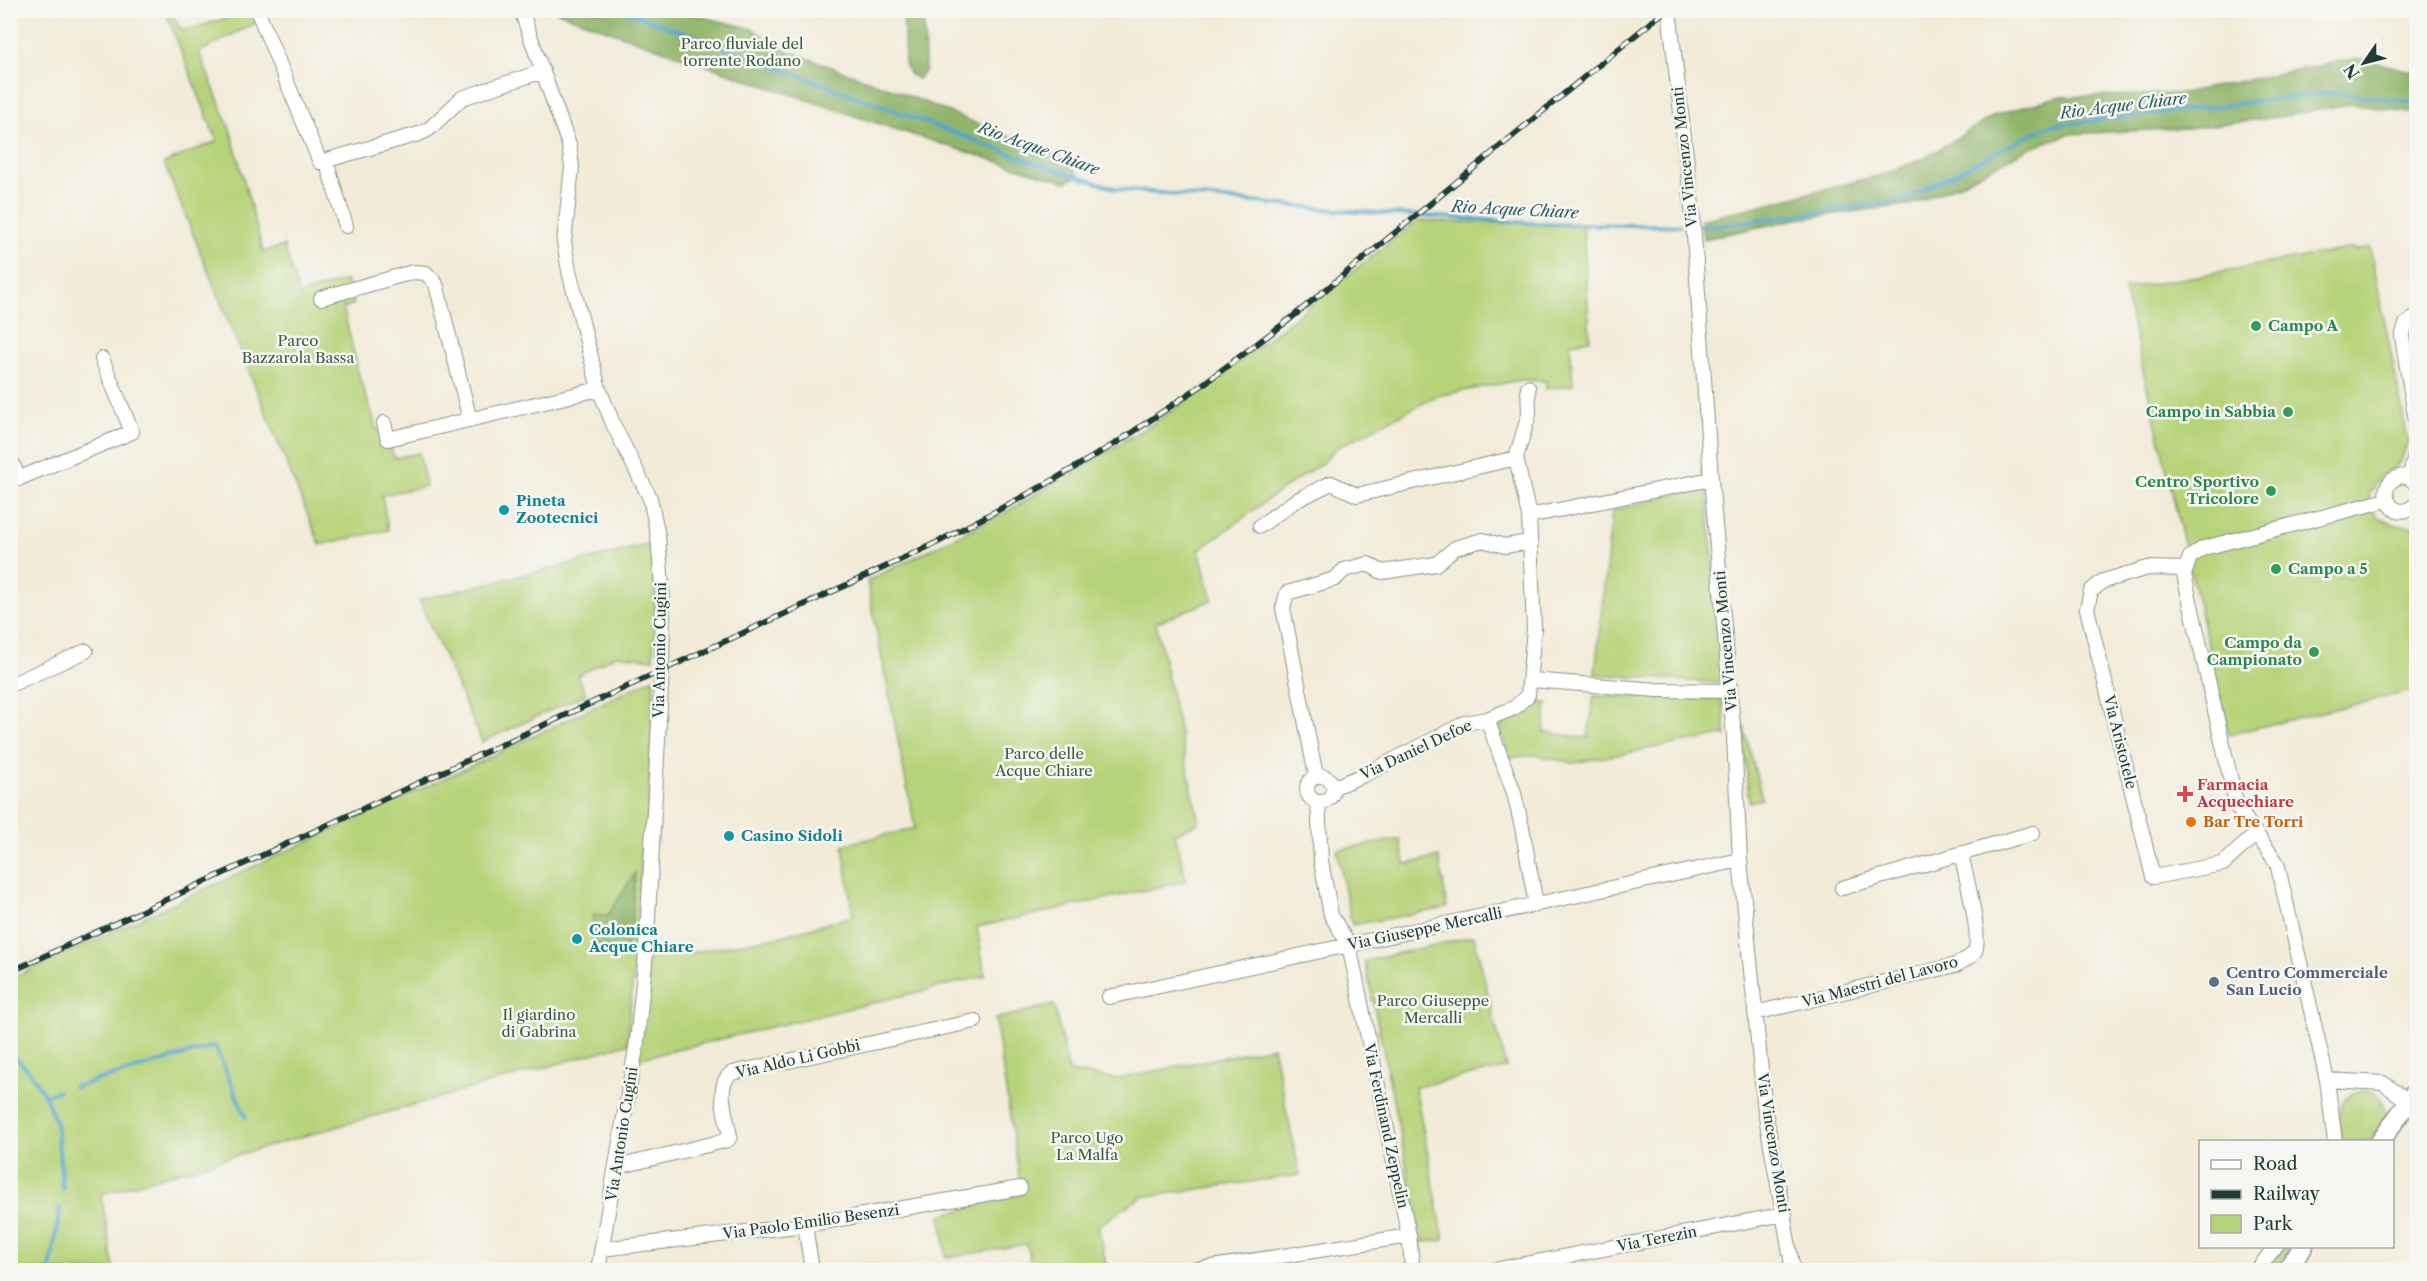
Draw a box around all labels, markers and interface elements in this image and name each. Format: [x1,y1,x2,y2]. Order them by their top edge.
north arrow [2334,33,2394,93]
park label: Parco fluviale del torrente Rodano [681,34,804,70]
text: N [2339,60,2364,83]
street label: Via Vincenzo Monti [1668,85,1701,229]
water label: Rio Acque Chiare [2057,87,2189,123]
water label: Rio Acque Chiare [974,116,1103,180]
water label: Rio Acque Chiare [1449,196,1580,222]
place label: Campo A [2268,316,2338,335]
marker: Campo A [2249,319,2263,333]
park label: Parco Bazzarola Bassa [242,331,354,367]
place label: Campo in Sabbia [2146,402,2276,421]
marker: Campo in Sabbia [2281,405,2295,419]
place label: Centro Sportivo Tricolore [2135,472,2259,508]
marker: Centro Sportivo Tricolore [2264,484,2278,498]
place label: Pineta Zootecnici [516,491,599,527]
marker: Pineta Zootecnici [497,503,511,517]
place label: Campo a 5 [2288,559,2368,578]
marker: Campo a 5 [2269,562,2283,576]
street label: Via Vincenzo Monti [1710,569,1741,713]
street label: Via Antonio Cugini [649,581,670,719]
place label: Campo da Campionato [2207,633,2302,669]
marker: Campo da Campionato [2307,645,2321,659]
street label: Via Aristotele [2099,692,2141,791]
street label: Via Daniel Defoe [1356,715,1475,784]
park label: Parco delle Acque Chiare [994,744,1093,780]
place label: Farmacia Acquechiare [2196,775,2294,811]
marker: Farmacia Acquechiare [2178,787,2192,801]
place label: Bar Tre Torri [2203,812,2304,831]
marker: Bar Tre Torri [2184,815,2198,829]
place label: Casino Sidoli [741,826,843,845]
marker: Casino Sidoli [722,829,736,843]
street label: Via Giuseppe Mercalli [1345,903,1504,954]
place label: Colonica Acque Chiare [588,920,694,956]
marker: Colonica Acque Chiare [570,932,584,946]
street label: Via Maestri del Lavoro [1799,952,1960,1012]
place label: Centro Commerciale San Lucio [2226,963,2388,999]
marker: Centro Commerciale San Lucio [2207,975,2221,989]
park label: Parco Giuseppe Mercalli [1377,991,1489,1027]
park label: Il giardino di Gabrina [502,1005,577,1041]
street label: Via Aldo Li Gobbi [733,1035,862,1082]
street label: Via Ferdinand Zeppelin [1360,1041,1413,1211]
street label: Via Antonio Cugini [601,1065,642,1204]
street label: Via Vincenzo Monti [1753,1071,1794,1215]
park label: Parco Ugo La Malfa [1051,1128,1123,1164]
legend [2199,1140,2394,1248]
text: Road [2253,1153,2298,1175]
text: Railway [2253,1183,2321,1205]
street label: Via Paolo Emilio Besenzi [720,1200,901,1243]
text: Park [2253,1213,2294,1235]
street label: Via Terezin [1614,1221,1699,1256]

